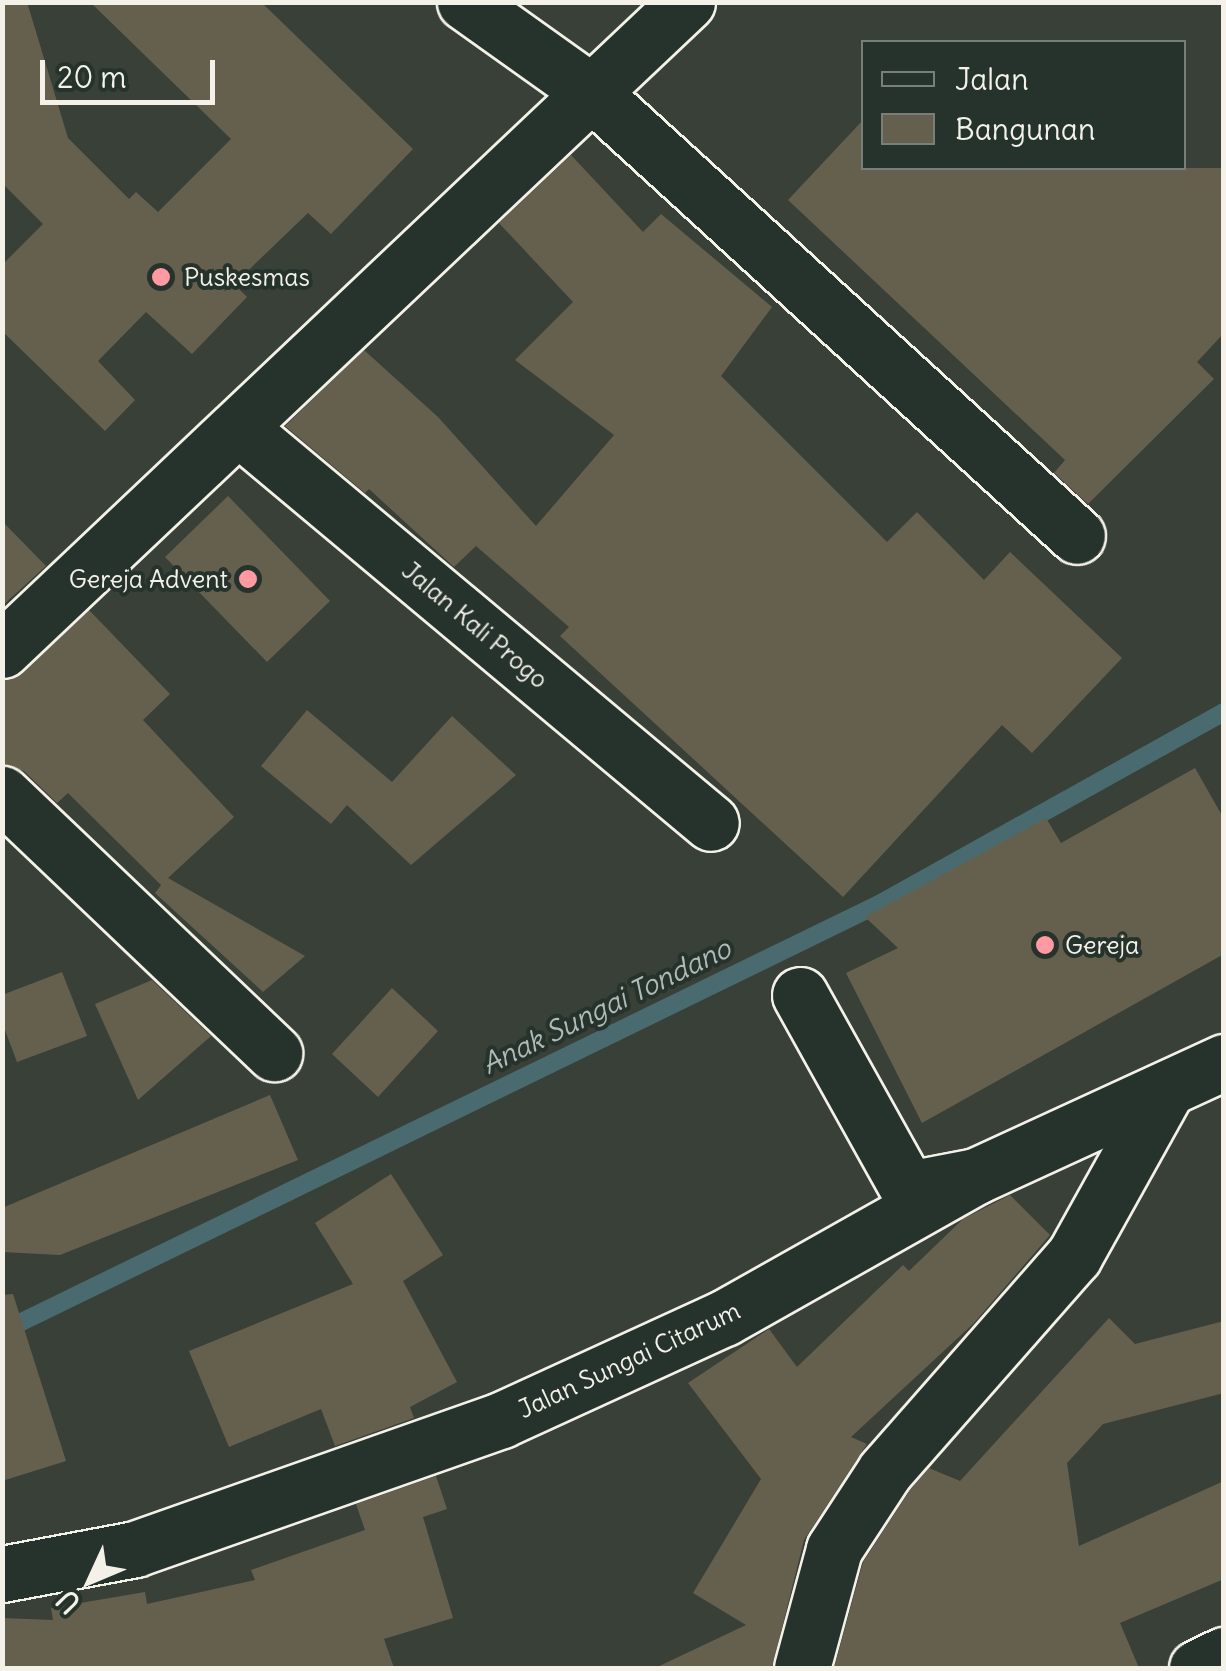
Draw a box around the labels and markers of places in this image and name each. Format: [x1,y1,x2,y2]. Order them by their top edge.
place label: Puskesmas [184,262,310,292]
marker: Puskesmas [148,264,174,290]
place label: Gereja Advent [69,564,228,594]
marker: Gereja Advent [237,568,259,590]
place label: Gereja [1065,930,1139,960]
marker: Gereja [1034,934,1056,956]

